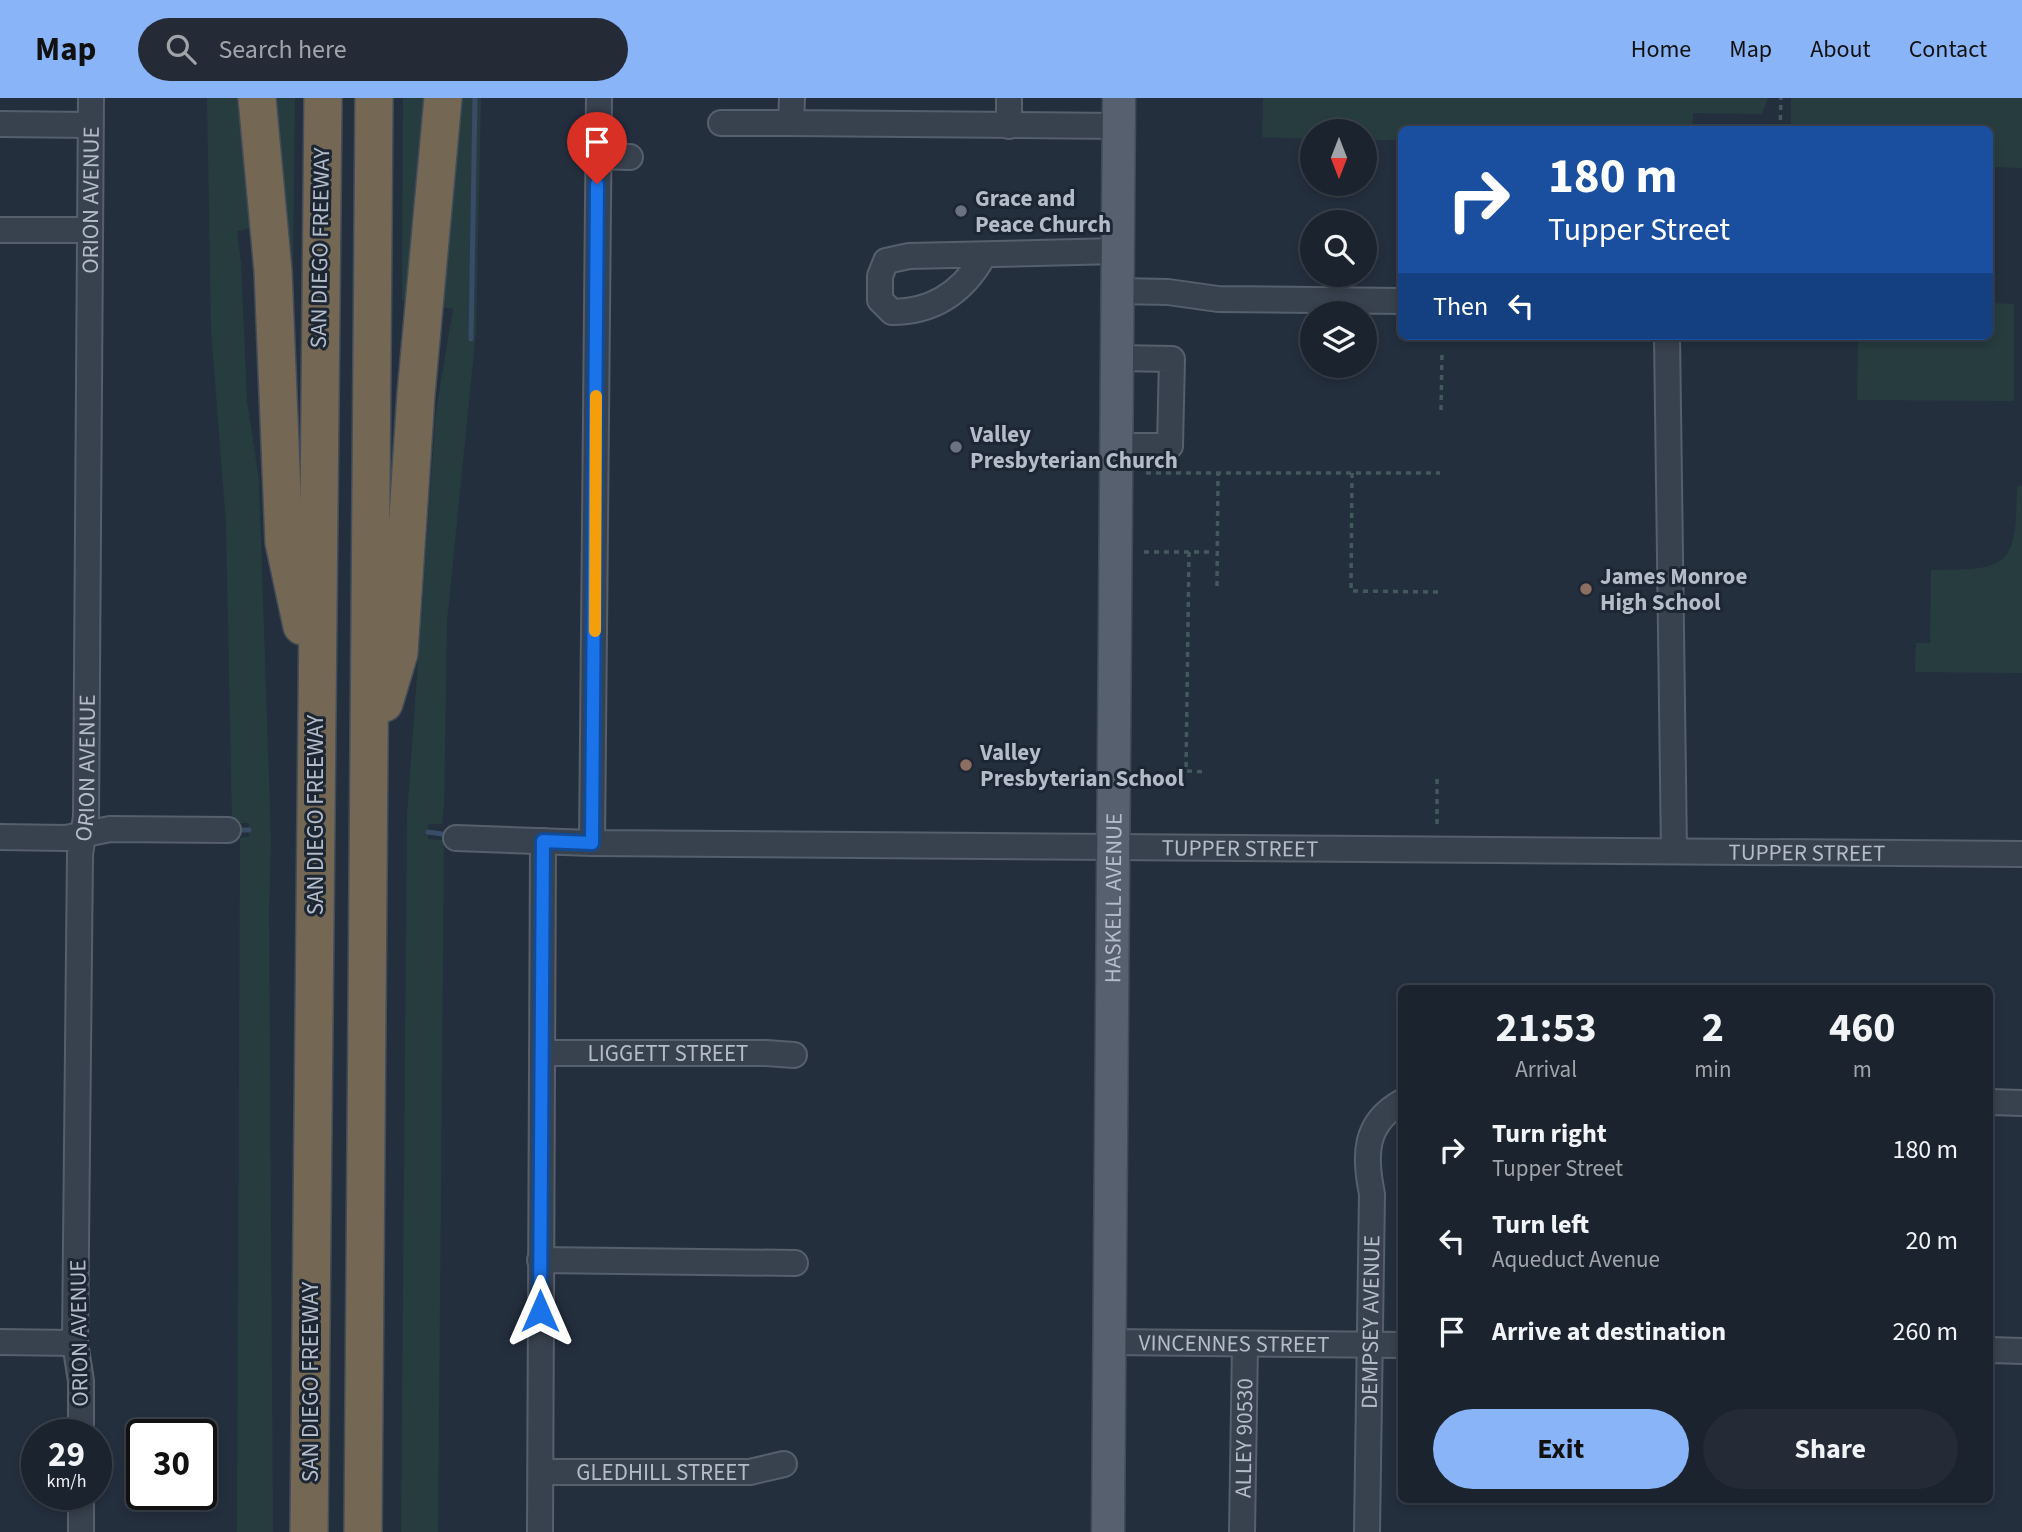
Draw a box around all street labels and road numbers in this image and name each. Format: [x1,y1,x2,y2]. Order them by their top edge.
street label: ORION AVENUE [73,126,107,274]
street label: SAN DIEGO FREEWAY [302,147,338,349]
street label: ORION AVENUE [66,694,103,844]
street label: SAN DIEGO FREEWAY [299,715,332,915]
street label: HASKELL AVENUE [1096,813,1130,983]
street label: TUPPER STREET [1161,831,1318,865]
street label: TUPPER STREET [1728,835,1885,869]
street label: LIGGETT STREET [588,1037,748,1070]
street label: DEMPSEY AVENUE [1352,1235,1388,1409]
street label: ORION AVENUE [61,1259,97,1407]
street label: SAN DIEGO FREEWAY [294,1282,327,1482]
street label: VINCENNES STREET [1138,1326,1330,1361]
street label: ALLEY 90530 [1226,1378,1261,1498]
street label: GLEDHILL STREET [576,1456,750,1489]

